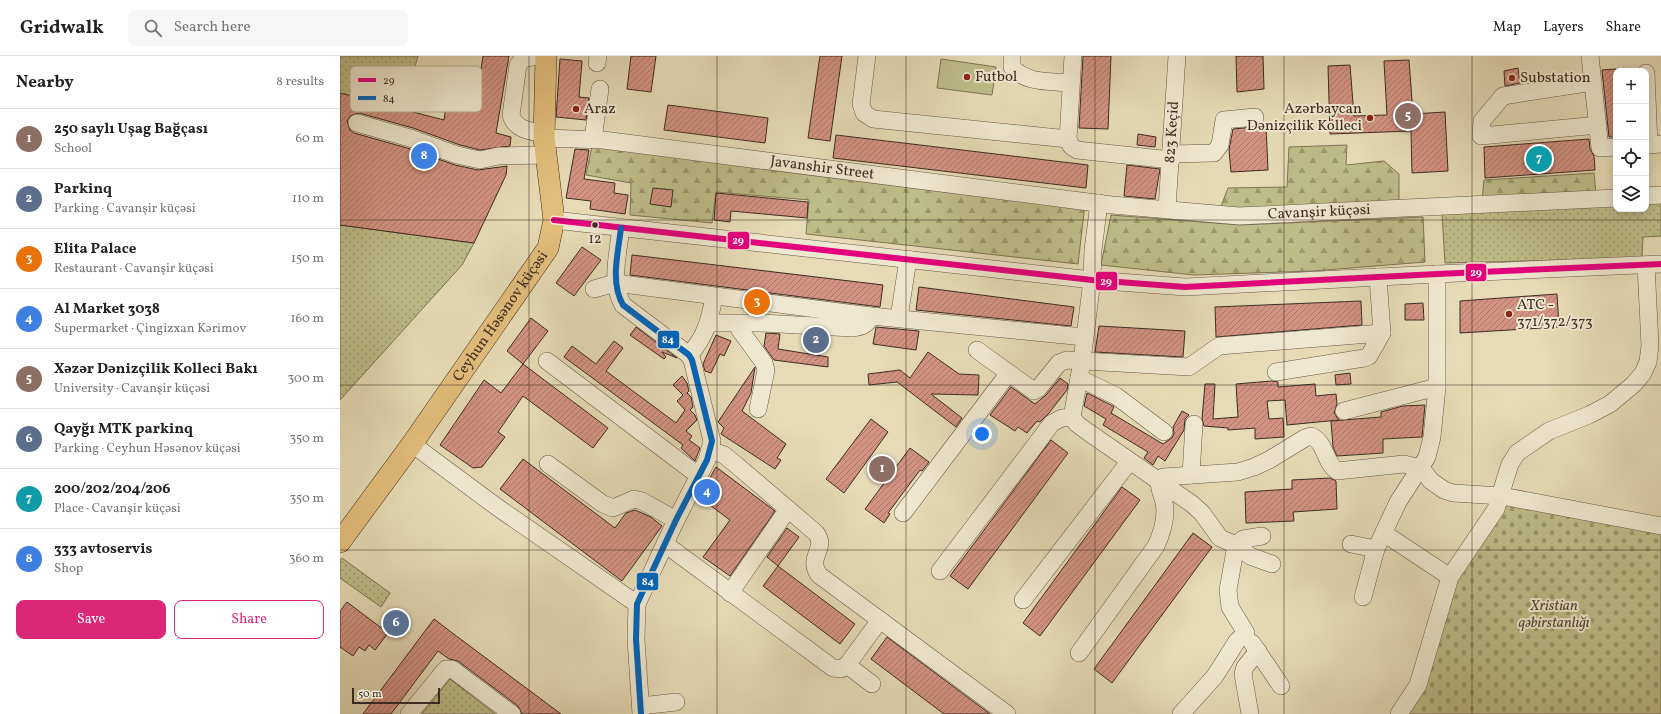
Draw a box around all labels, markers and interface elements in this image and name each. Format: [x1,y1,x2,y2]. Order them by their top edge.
search box [128,10,408,46]
text: Gridwalk [20,15,104,41]
icon: search [142,17,164,39]
text: Search here [174,17,251,38]
text: Map [1493,18,1521,37]
text: Layers [1543,18,1583,37]
text: Share [1605,18,1641,37]
legend [350,66,482,112]
place label: Futbol [975,67,1017,88]
place label: Substation [1520,68,1591,89]
map controls [1613,68,1649,212]
button: + [1613,68,1649,104]
text: Nearby [16,71,74,94]
marker: Futbol [962,72,972,82]
text: 8 results [276,73,324,91]
marker: Substation [1507,73,1517,83]
text: 29 [383,74,395,89]
text: 84 [383,92,395,107]
place label: Araz [584,99,616,120]
place label: Azərbaycan Dənizçilik Kolleci [1247,99,1362,137]
street label: 823 Keçid [1159,100,1185,164]
pin: 5 [1395,101,1421,131]
marker: Araz [571,104,581,114]
button: − [1613,104,1649,140]
marker: Azərbaycan Dənizçilik Kolleci [1365,113,1375,123]
text: 250 saylı Uşag Bağçası [54,119,208,140]
text: 1 [26,130,32,148]
text: 60 m [296,130,324,148]
text: School [54,140,92,158]
button: locate [1613,140,1649,176]
pin: 8 [411,141,437,171]
pin: 7 [1526,144,1552,174]
street label: Javanshir Street [769,151,876,185]
button: layers [1613,176,1649,212]
text: Parkinq [54,179,112,200]
text: 2 [26,190,32,208]
text: 110 m [292,190,324,208]
street label: Cavanşir küçəsi [1267,199,1371,225]
text: Parking · Cavanşir küçəsi [54,200,196,218]
marker: 12 [590,220,600,230]
place label: 12 [589,230,601,249]
line badge: 29 [727,231,750,250]
text: 29 [732,234,744,249]
text: Elita Palace [54,239,136,260]
street label: Ceyhun Həsənov küçəsi [448,247,553,386]
text: 3 [26,250,32,268]
text: 150 m [291,250,324,268]
text: Restaurant · Cavanşir küçəsi [54,260,214,278]
line badge: 29 [1465,263,1487,282]
text: 29 [1470,266,1482,281]
line badge: 29 [1095,271,1118,291]
text: 29 [1100,275,1112,290]
pin: 3 [744,287,770,317]
place label: ATC - 371/372/373 [1517,295,1593,333]
text: Al Market 3038 [54,299,160,320]
marker: ATC - 371/372/373 [1504,309,1514,319]
text: 4 [25,310,33,328]
text: 160 m [290,310,324,328]
text: Supermarket · Çingizxan Kərimov [54,320,246,338]
pin: 2 [803,325,829,355]
line badge: 84 [657,330,680,349]
text: 84 [662,333,675,348]
text: Xəzər Dənizçilik Kolleci Bakı [54,359,258,380]
text: 5 [26,370,32,388]
text: 300 m [288,370,324,388]
text: University · Cavanşir küçəsi [54,380,210,398]
text: Qayğı MTK parkinq [54,419,193,440]
your location [972,424,992,444]
text: 6 [25,430,33,448]
text: 350 m [289,430,324,448]
text: Parking · Ceyhun Həsənov küçəsi [54,440,241,458]
pin: 1 [869,454,895,484]
pin: 4 [694,477,720,507]
text: 200/202/204/206 [54,479,171,500]
text: 7 [26,490,32,508]
text: 350 m [289,490,324,508]
text: Place · Cavanşir küçəsi [54,500,181,518]
text: 333 avtoservis [54,539,152,560]
text: 8 [25,550,33,568]
text: 360 m [289,550,324,568]
text: Shop [54,560,83,578]
line badge: 84 [636,572,659,591]
text: 84 [642,575,655,590]
park label: Xristian qəbirstanlığı [1518,596,1590,634]
button: Save [16,600,166,639]
button: Share [174,600,324,639]
pin: 6 [383,608,409,638]
scale bar [352,686,440,705]
text: 50 m [358,687,382,702]

